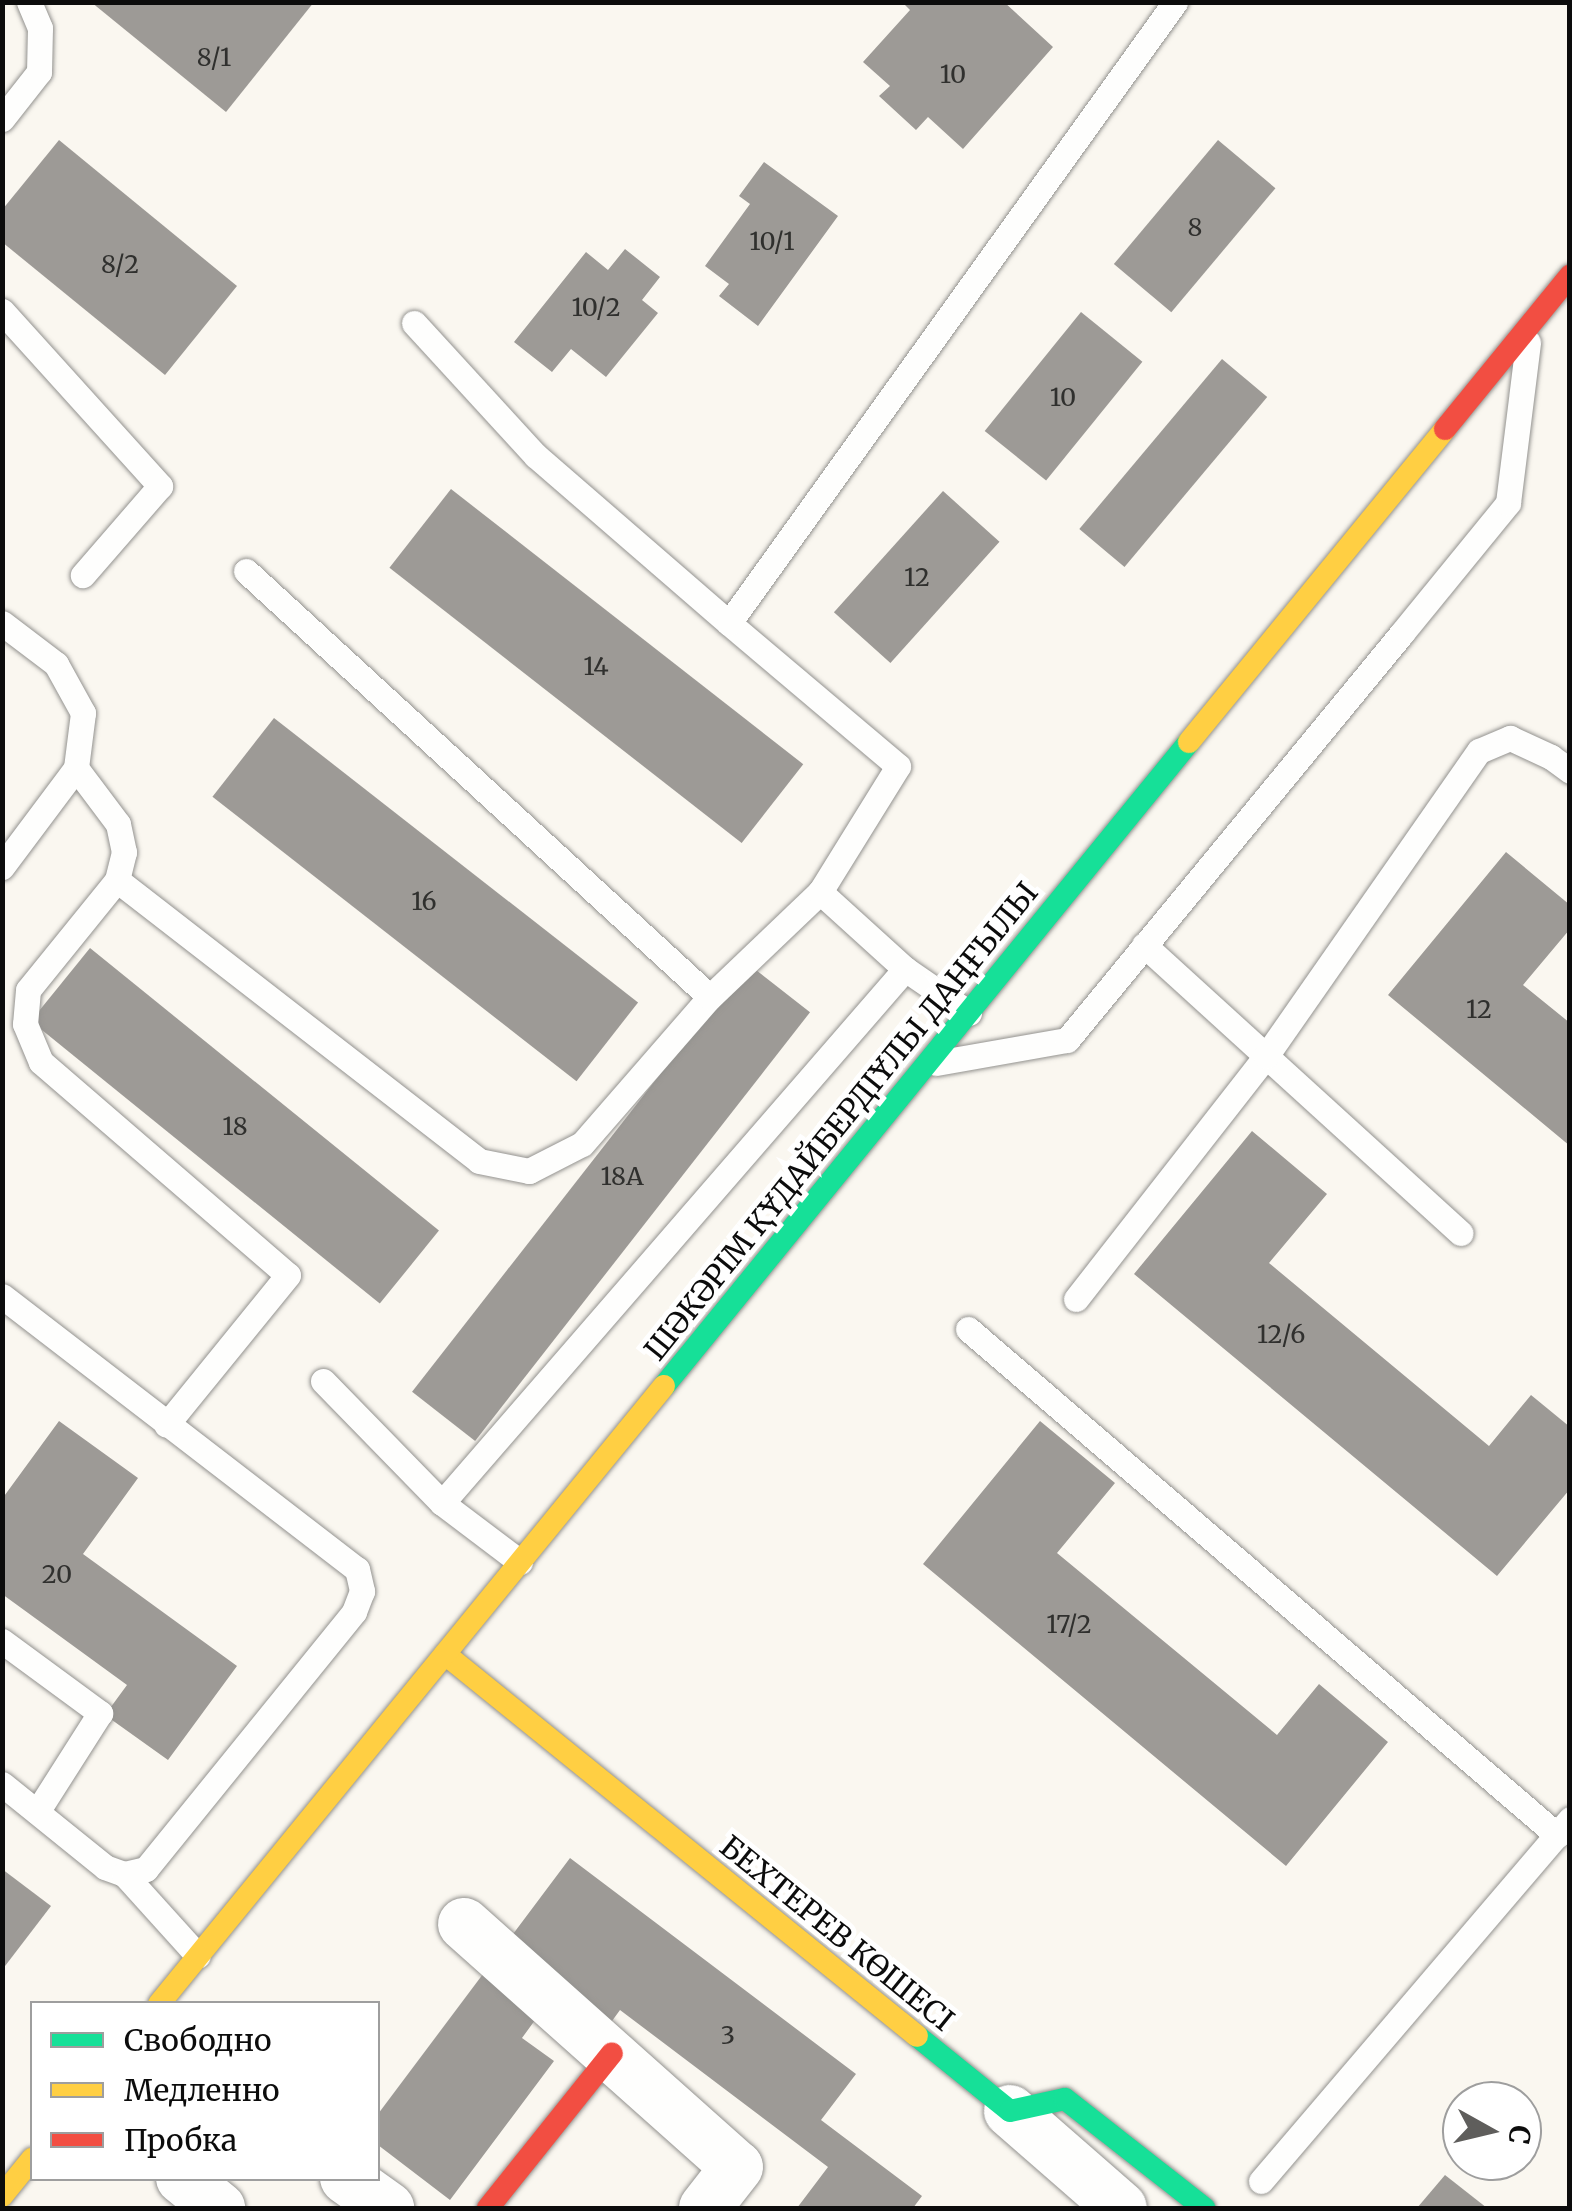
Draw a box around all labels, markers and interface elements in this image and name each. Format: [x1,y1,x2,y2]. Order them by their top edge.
house number: 8/1 [197,42,231,72]
house number: 10 [940,59,966,89]
house number: 8 [1188,212,1202,242]
house number: 10/1 [749,226,795,256]
house number: 8/2 [101,249,139,279]
house number: 10/2 [571,292,621,322]
house number: 10 [1050,382,1076,412]
house number: 12 [904,562,930,592]
house number: 14 [583,651,609,681]
street label: ШӘКӘРІМ ҚҰДАЙБЕРДІҰЛЫ ДАҢҒЫЛЫ [637,875,1045,1367]
house number: 16 [411,886,437,916]
house number: 12 [1466,994,1492,1024]
house number: 18 [222,1111,248,1141]
house number: 18А [600,1161,644,1191]
house number: 12/6 [1257,1319,1305,1349]
house number: 20 [42,1559,72,1589]
house number: 17/2 [1046,1609,1092,1639]
street label: БЕХТЕРЕВ КӨШЕСІ [713,1828,961,2038]
legend [30,2001,380,2181]
house number: 3 [721,2020,735,2050]
text: Свободно [124,2021,271,2059]
text: Медленно [124,2071,280,2109]
north arrow [1442,2081,1542,2181]
text: Пробка [124,2121,237,2159]
text: С [1501,2123,1539,2147]

